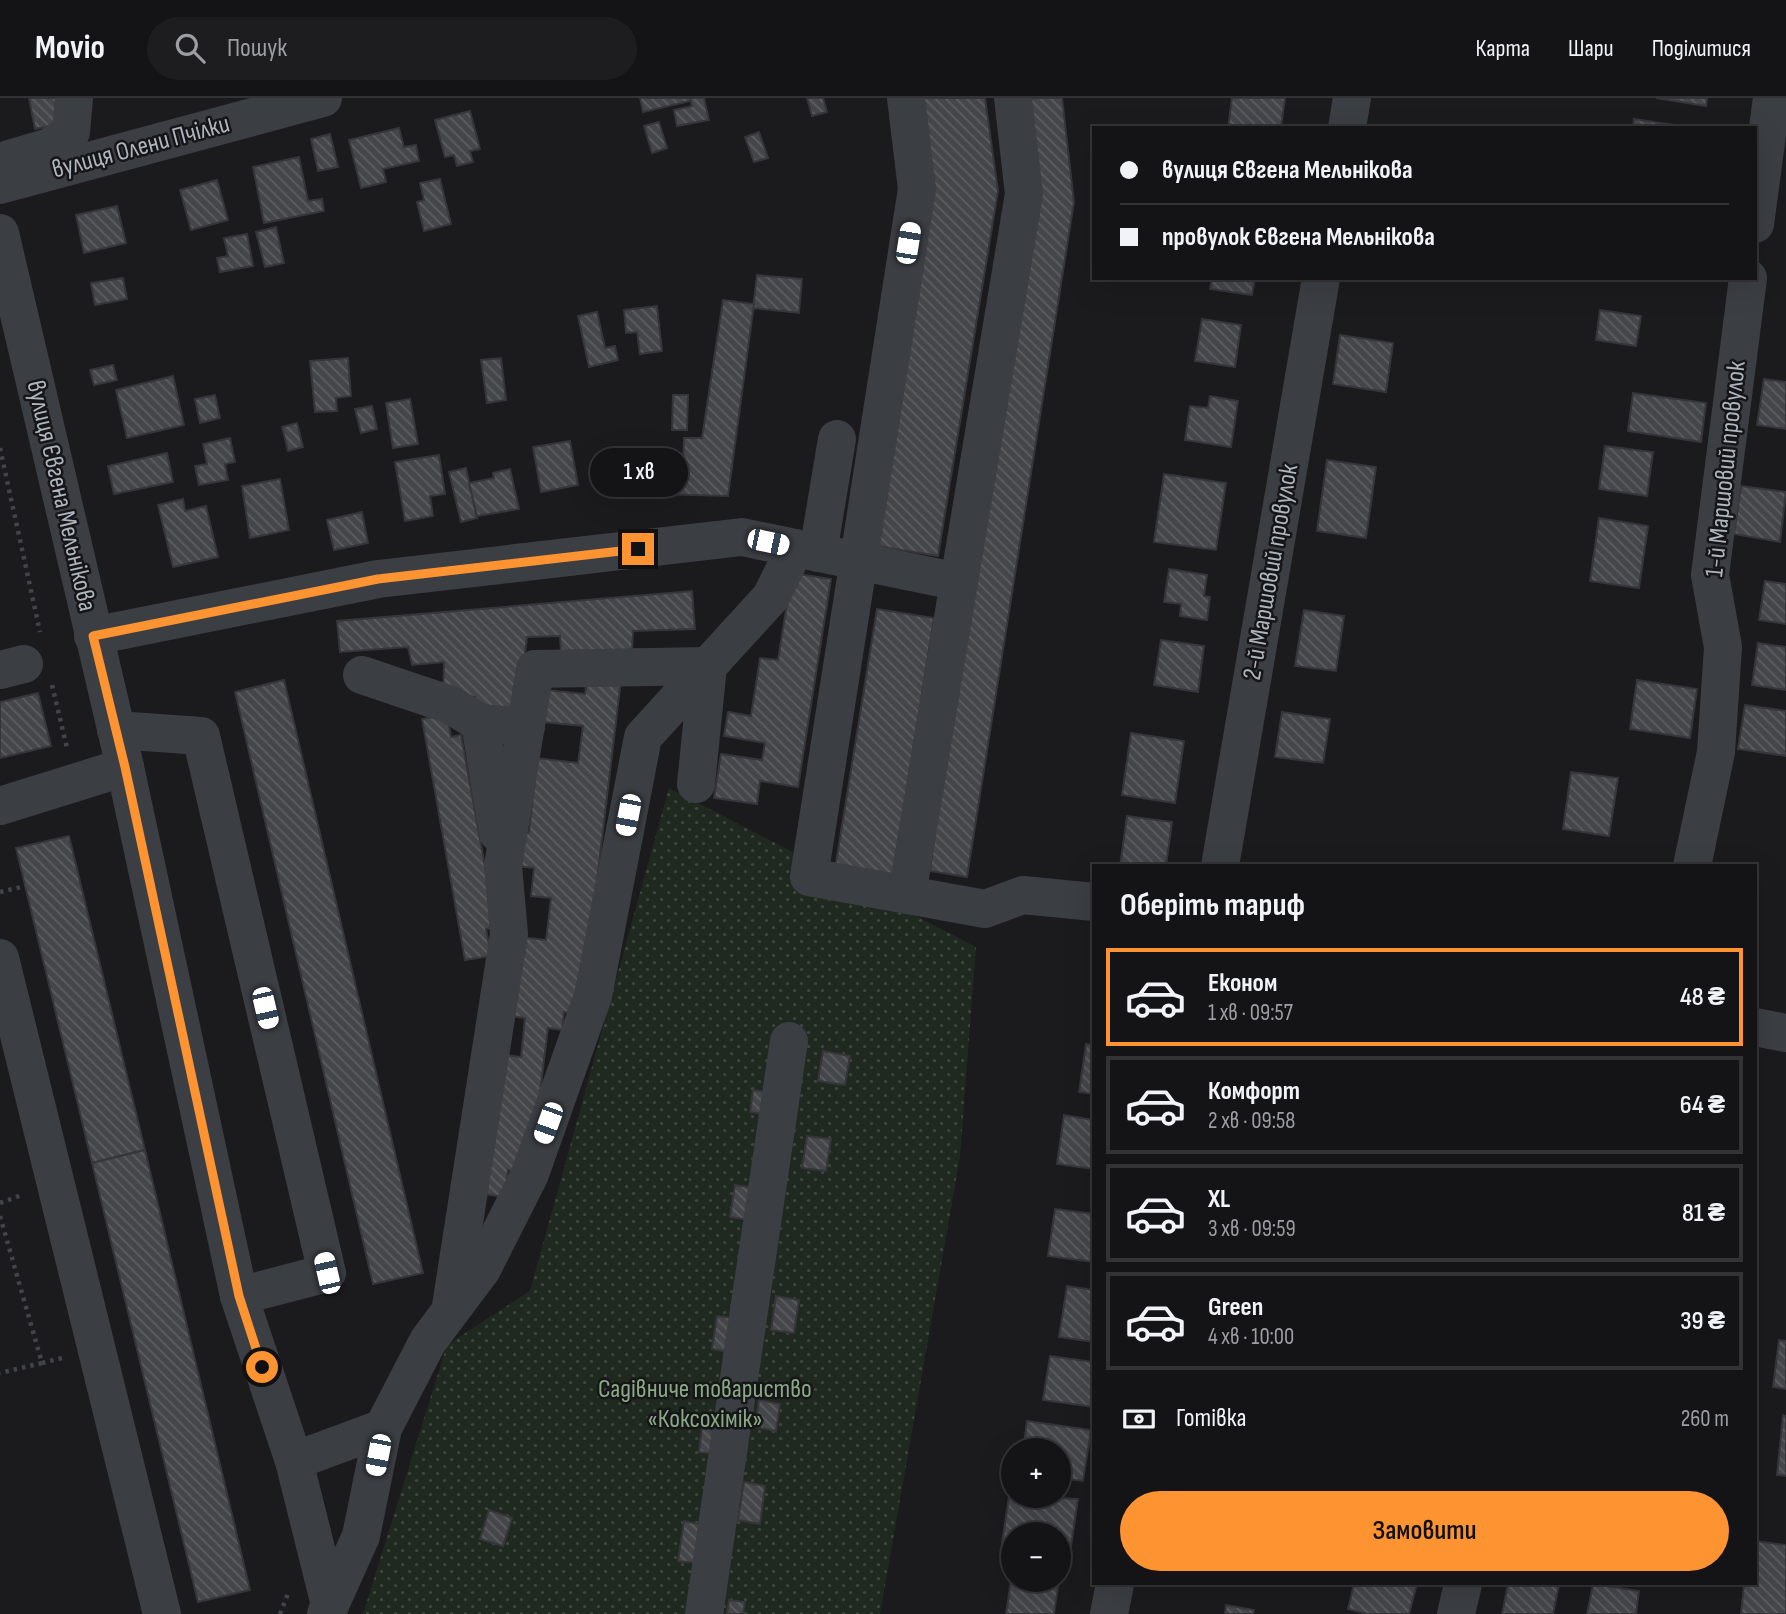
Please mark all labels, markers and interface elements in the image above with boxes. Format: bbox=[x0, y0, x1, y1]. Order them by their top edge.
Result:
search box bbox=[147, 17, 637, 80]
text: Movio bbox=[35, 28, 105, 68]
icon: search bbox=[171, 29, 209, 67]
text: Пошук bbox=[227, 33, 287, 64]
text: Карта bbox=[1475, 34, 1530, 63]
text: Шари bbox=[1568, 34, 1614, 63]
text: Поділитися bbox=[1652, 34, 1751, 63]
street label: вулиця Олени Пчілки bbox=[49, 108, 233, 186]
text: вулиця Євгена Мельнікова bbox=[1162, 155, 1413, 186]
car bbox=[895, 221, 922, 265]
text: провулок Євгена Мельнікова bbox=[1162, 222, 1435, 253]
street label: 1-й Маршовий провулок bbox=[1699, 359, 1753, 578]
street label: вулиця Євгена Мельнікова bbox=[19, 378, 103, 614]
callout: 1 хв bbox=[589, 448, 687, 496]
text: 1 хв bbox=[623, 458, 655, 486]
street label: 2-й Маршовий провулок bbox=[1237, 462, 1305, 682]
car bbox=[746, 527, 791, 557]
route end bbox=[622, 533, 654, 565]
car bbox=[614, 792, 643, 838]
text: Оберіть тариф bbox=[1120, 886, 1305, 925]
icon: car bbox=[1124, 966, 1187, 1029]
text: Економ bbox=[1208, 968, 1277, 999]
text: 48 ₴ bbox=[1680, 982, 1725, 1013]
car bbox=[251, 985, 280, 1031]
text: 1 хв · 09:57 bbox=[1208, 999, 1293, 1027]
icon: car bbox=[1124, 1074, 1187, 1137]
text: Комфорт bbox=[1208, 1076, 1300, 1107]
text: 64 ₴ bbox=[1680, 1090, 1725, 1121]
car bbox=[531, 1100, 566, 1146]
text: 2 хв · 09:58 bbox=[1208, 1107, 1295, 1135]
icon: car bbox=[1124, 1182, 1187, 1245]
text: XL bbox=[1208, 1184, 1230, 1215]
text: 81 ₴ bbox=[1682, 1198, 1725, 1229]
text: 3 хв · 09:59 bbox=[1208, 1215, 1296, 1243]
car bbox=[313, 1250, 342, 1296]
icon: car bbox=[1124, 1290, 1187, 1353]
text: Green bbox=[1208, 1292, 1263, 1323]
text: 39 ₴ bbox=[1680, 1306, 1725, 1337]
text: 4 хв · 10:00 bbox=[1208, 1323, 1294, 1351]
route start bbox=[246, 1351, 278, 1383]
park label: Садівниче товариство «Коксохімік» bbox=[598, 1374, 812, 1435]
icon: cash bbox=[1120, 1400, 1158, 1438]
text: Готівка bbox=[1176, 1403, 1247, 1434]
text: 260 m bbox=[1681, 1405, 1729, 1433]
car bbox=[364, 1432, 393, 1478]
map controls bbox=[1001, 1438, 1071, 1592]
button: + bbox=[1001, 1438, 1071, 1508]
button: Замовити bbox=[1120, 1491, 1729, 1571]
button: − bbox=[1001, 1522, 1071, 1592]

